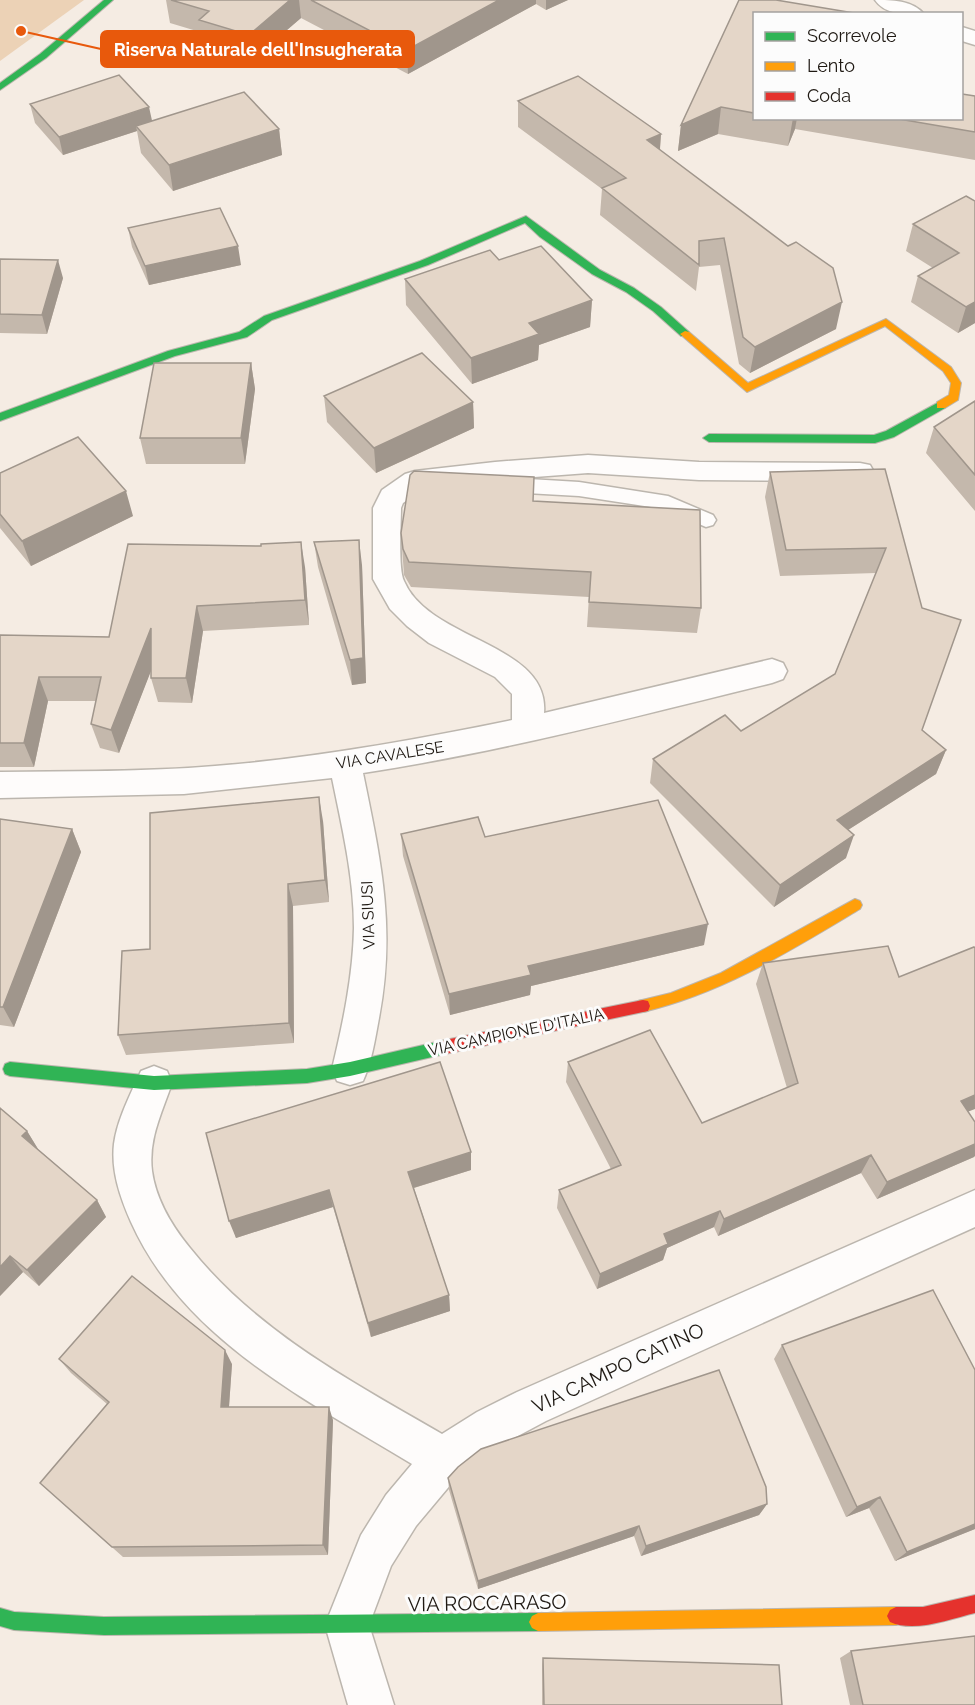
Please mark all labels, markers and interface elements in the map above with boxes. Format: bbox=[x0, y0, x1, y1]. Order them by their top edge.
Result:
legend bbox=[753, 12, 963, 120]
text: Scorrevole bbox=[807, 25, 897, 46]
callout: Riserva Naturale dell'Insugherata bbox=[101, 31, 414, 67]
text: Riserva Naturale dell'Insugherata bbox=[114, 39, 402, 60]
text: Lento bbox=[807, 55, 855, 76]
text: Coda bbox=[807, 85, 851, 106]
street label: VIA CAVALESE bbox=[335, 737, 446, 773]
street label: VIA SIUSI bbox=[357, 880, 379, 950]
street label: VIA CAMPIONE D'ITALIA bbox=[426, 1004, 606, 1060]
street label: VIA CAMPO CATINO bbox=[528, 1318, 708, 1418]
street label: VIA ROCCARASO bbox=[407, 1590, 567, 1616]

